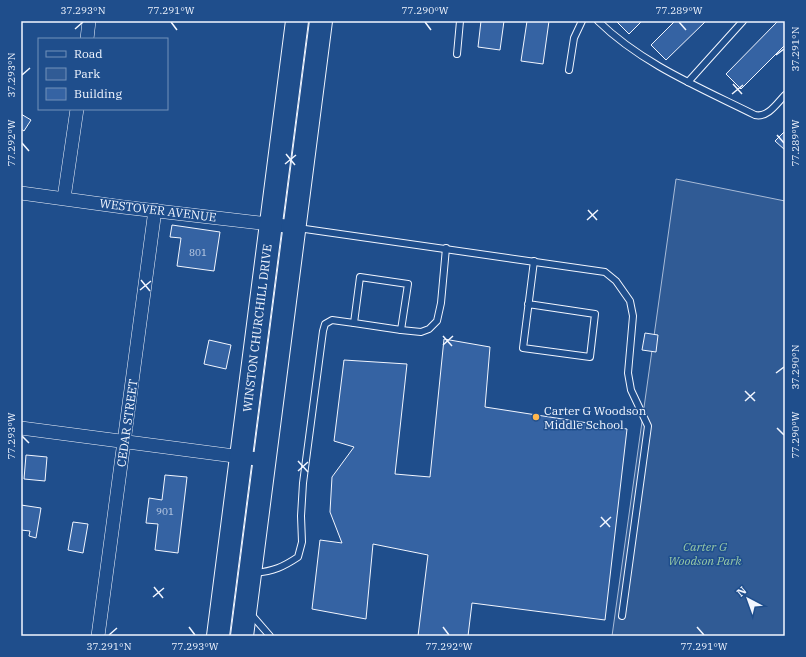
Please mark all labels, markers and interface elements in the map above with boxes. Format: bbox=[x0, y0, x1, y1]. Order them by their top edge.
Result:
text: 37.293°N bbox=[60, 4, 106, 17]
text: 77.291°W bbox=[147, 4, 195, 17]
text: 77.290°W bbox=[401, 4, 449, 17]
text: 77.289°W bbox=[655, 4, 703, 17]
text: 37.291°N bbox=[789, 26, 802, 72]
legend bbox=[38, 38, 168, 110]
text: Road bbox=[74, 46, 103, 61]
text: 37.293°N bbox=[5, 52, 18, 98]
text: Park bbox=[74, 66, 100, 81]
text: Building bbox=[74, 86, 122, 101]
text: 77.292°W bbox=[5, 119, 18, 167]
text: 77.289°W bbox=[789, 119, 802, 167]
street label: WESTOVER AVENUE bbox=[99, 195, 217, 225]
street label: WINSTON CHURCHILL DRIVE bbox=[239, 243, 275, 413]
house number: 801 bbox=[189, 246, 207, 259]
text: 37.290°N bbox=[789, 344, 802, 390]
street label: CEDAR STREET bbox=[113, 378, 141, 468]
place label: Carter G Woodson Middle School bbox=[544, 403, 647, 432]
text: 77.290°W bbox=[789, 411, 802, 459]
text: 77.293°W bbox=[5, 412, 18, 460]
marker: Carter G Woodson Middle School bbox=[531, 412, 541, 422]
house number: 901 bbox=[156, 505, 174, 518]
park label: Carter G Woodson Park bbox=[668, 539, 742, 568]
north arrow bbox=[728, 579, 768, 619]
text: N bbox=[734, 583, 750, 600]
text: 37.291°N bbox=[86, 640, 132, 653]
text: 77.293°W bbox=[171, 640, 219, 653]
text: 77.292°W bbox=[425, 640, 473, 653]
text: 77.291°W bbox=[680, 640, 728, 653]

